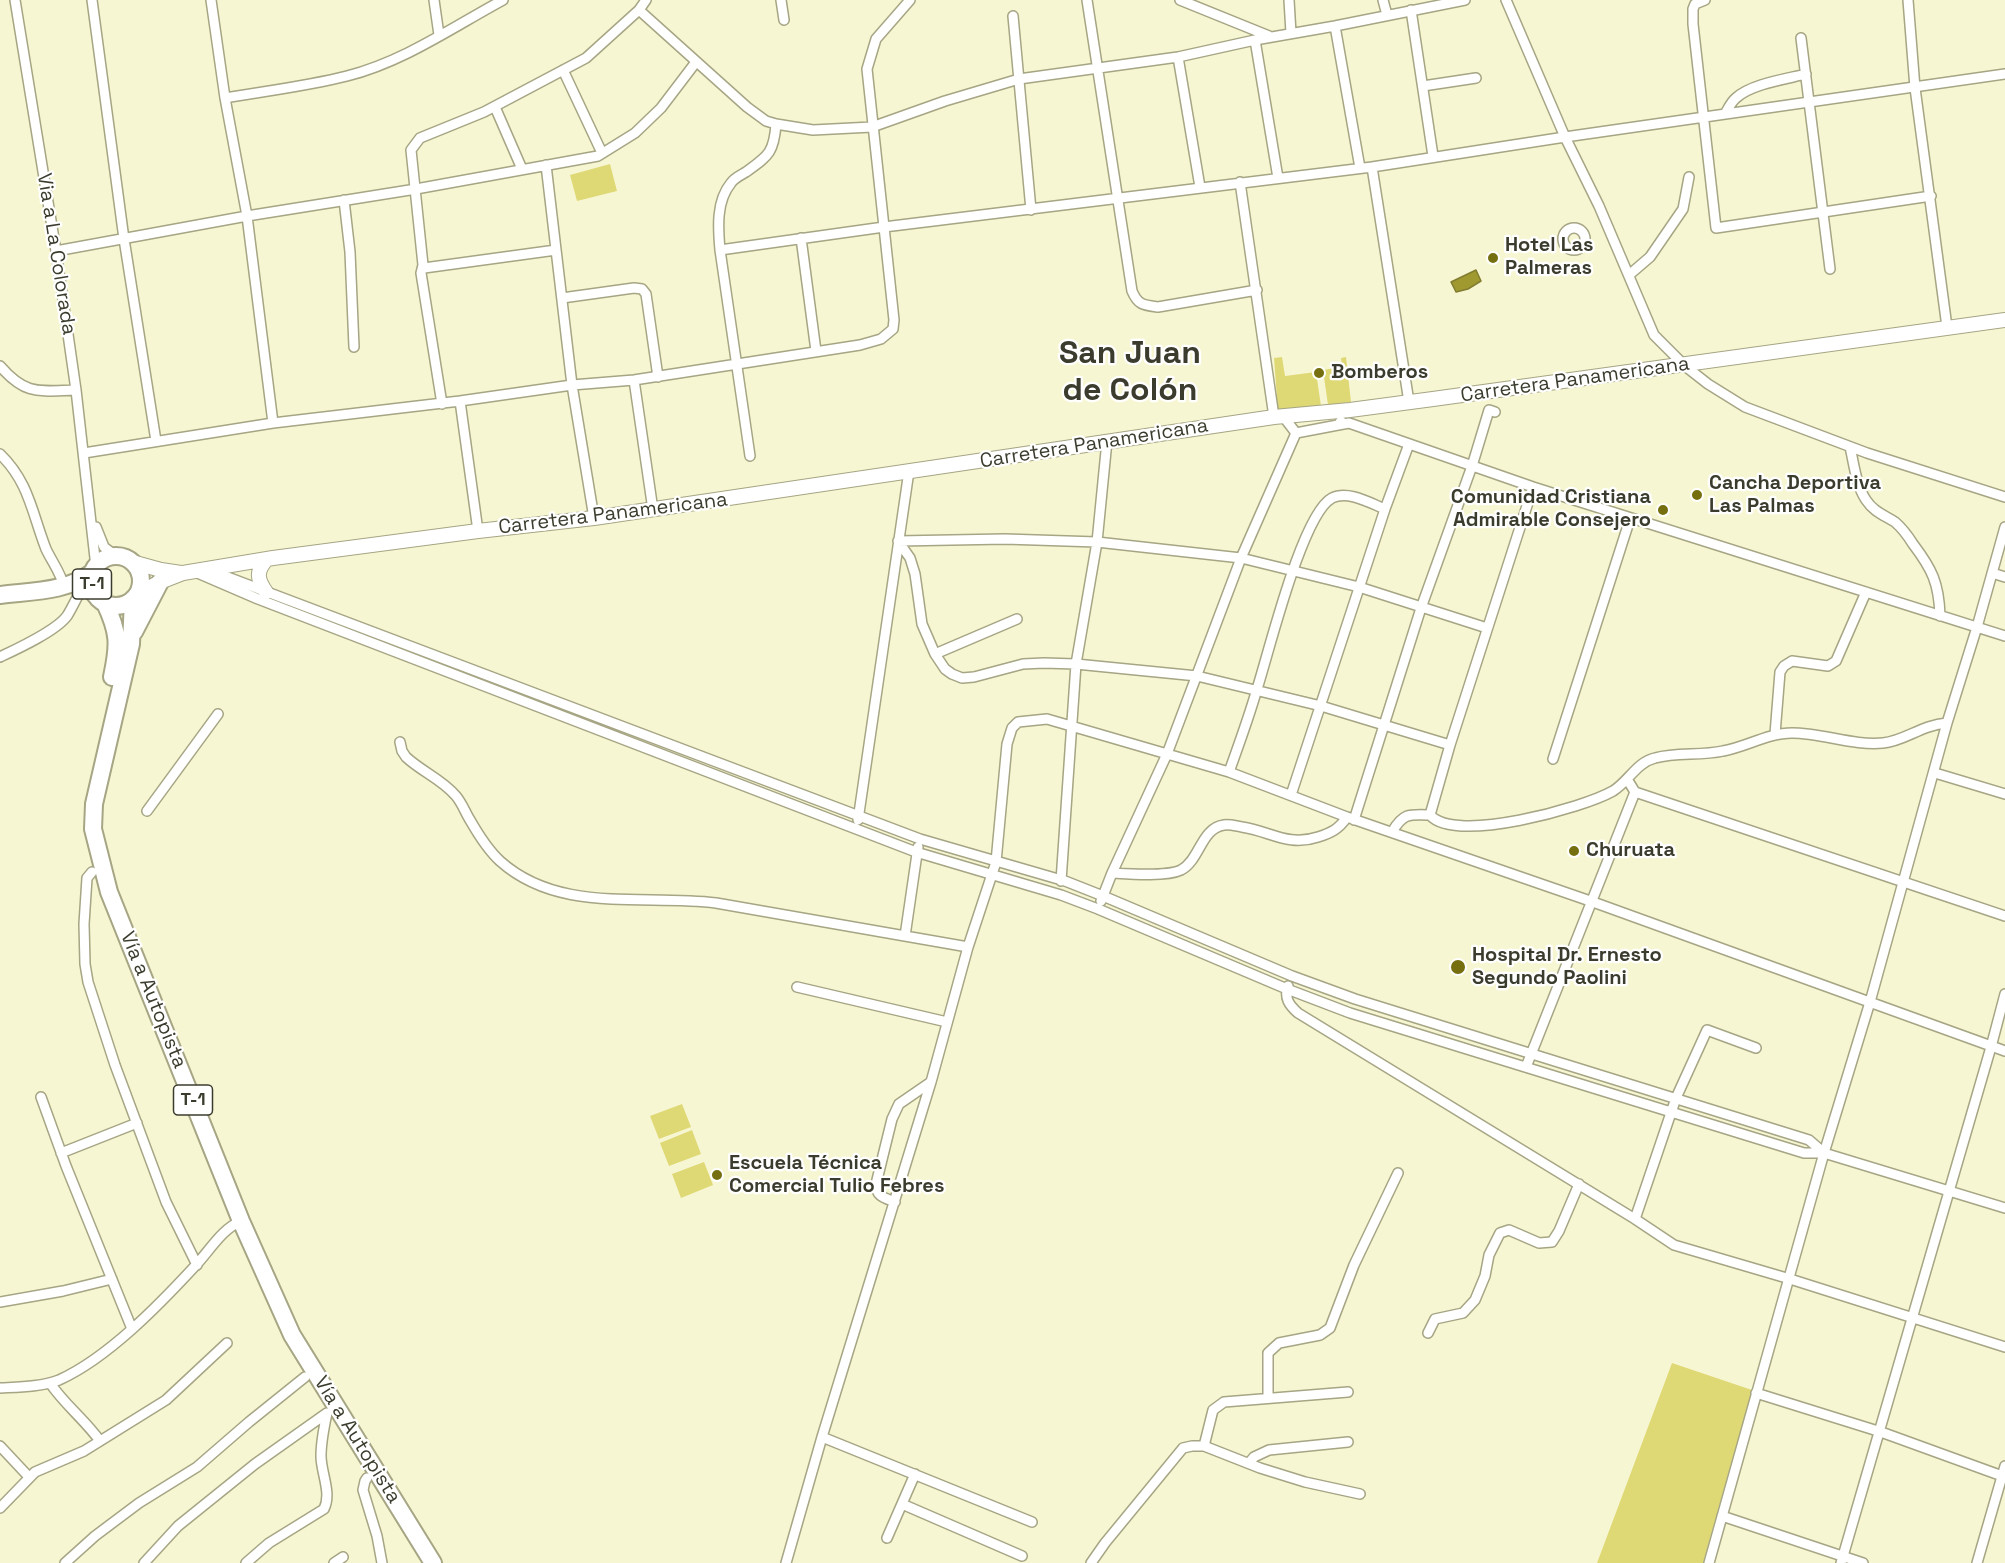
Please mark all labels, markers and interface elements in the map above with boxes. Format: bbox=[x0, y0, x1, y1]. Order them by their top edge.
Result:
street label: Via a La Colorada bbox=[31, 171, 81, 337]
place label: Hotel Las Palmeras bbox=[1505, 234, 1594, 281]
marker: Hotel Las Palmeras bbox=[1486, 251, 1500, 265]
district label: San Juan de Colón bbox=[1059, 335, 1201, 410]
street label: Carretera Panamericana bbox=[1459, 352, 1691, 408]
place label: Bomberos bbox=[1331, 361, 1428, 385]
marker: Bomberos bbox=[1312, 366, 1326, 380]
street label: Carretera Panamericana bbox=[978, 414, 1210, 474]
place label: Cancha Deportiva Las Palmas bbox=[1709, 472, 1881, 519]
place label: Comunidad Cristiana Admirable Consejero bbox=[1451, 486, 1651, 533]
street label: Carretera Panamericana bbox=[497, 488, 729, 540]
marker: Cancha Deportiva Las Palmas bbox=[1690, 488, 1704, 502]
marker: Comunidad Cristiana Admirable Consejero bbox=[1656, 503, 1670, 517]
road number: T-1 bbox=[72, 569, 112, 599]
place label: Churuata bbox=[1586, 839, 1675, 863]
marker: Churuata bbox=[1567, 844, 1581, 858]
street label: Vía a Autopista bbox=[115, 928, 191, 1072]
place label: Hospital Dr. Ernesto Segundo Paolini bbox=[1472, 944, 1662, 991]
marker: Hospital Dr. Ernesto Segundo Paolini bbox=[1449, 958, 1467, 976]
road number: T-1 bbox=[174, 1085, 212, 1115]
place label: Escuela Técnica Comercial Tulio Febres bbox=[729, 1152, 944, 1199]
marker: Escuela Técnica Comercial Tulio Febres bbox=[710, 1168, 724, 1182]
street label: Vía a Autopista bbox=[308, 1372, 406, 1508]

